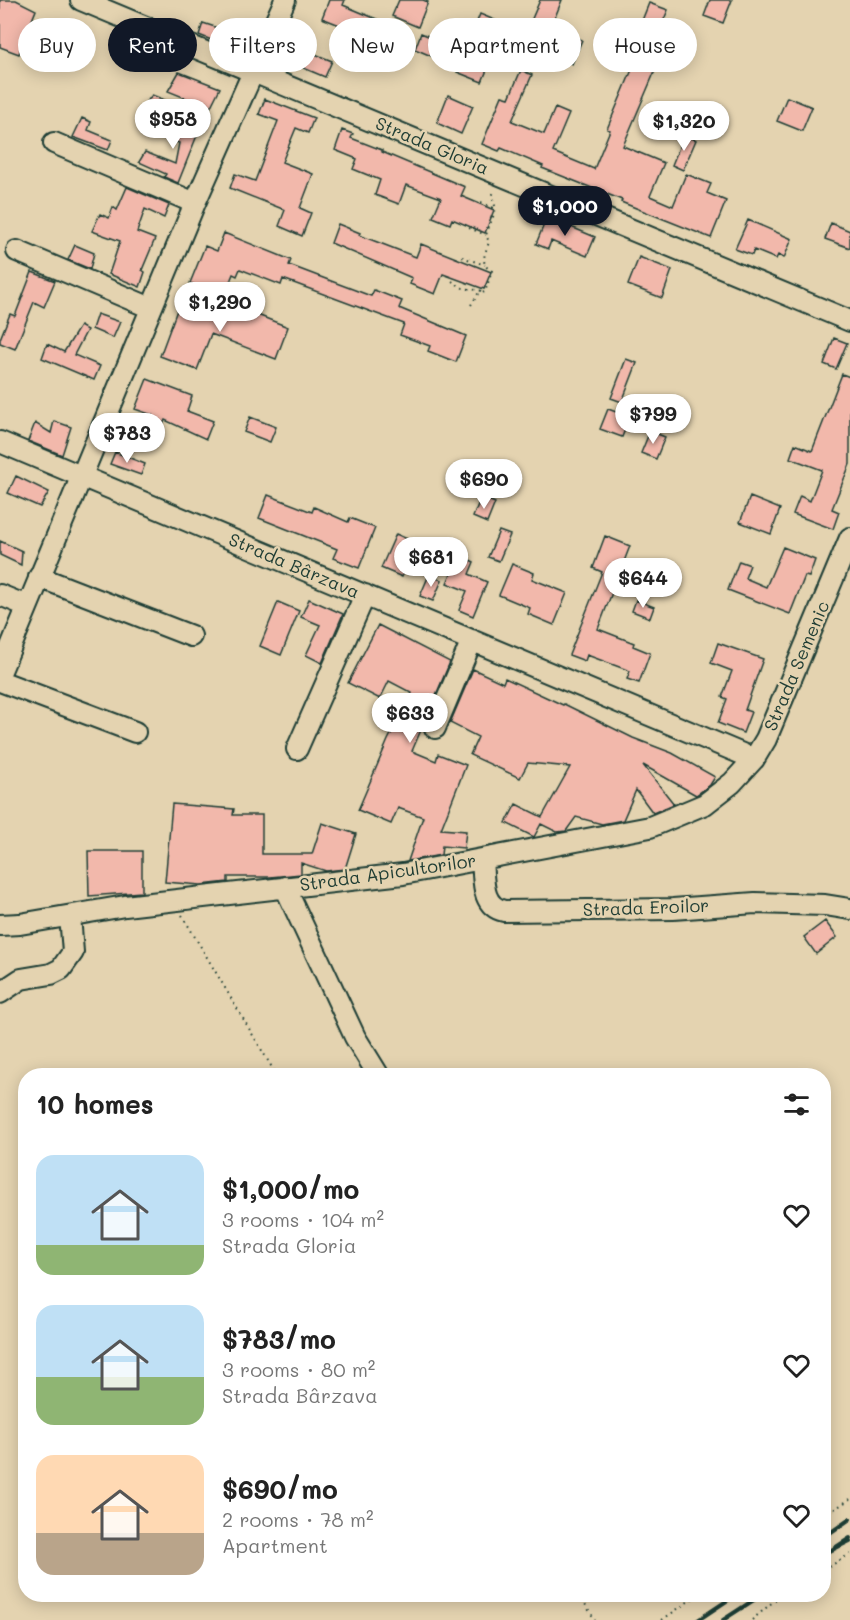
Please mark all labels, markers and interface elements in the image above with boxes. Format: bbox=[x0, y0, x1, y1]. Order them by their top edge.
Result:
chip: Buy bbox=[18, 18, 96, 72]
chip: Rent bbox=[108, 18, 197, 72]
chip: Filters bbox=[209, 18, 317, 72]
chip: New bbox=[329, 18, 416, 72]
chip: Apartment bbox=[428, 18, 581, 72]
chip: House bbox=[593, 18, 697, 72]
pin: $958 bbox=[137, 99, 209, 150]
pin: $1,320 bbox=[635, 101, 733, 152]
text: $958 bbox=[149, 105, 197, 131]
text: $1,320 bbox=[652, 107, 716, 133]
street label: Strada Gloria bbox=[372, 110, 493, 180]
pin: $1,000 bbox=[516, 186, 614, 237]
text: $1,000 bbox=[532, 192, 598, 218]
pin: $1,290 bbox=[171, 282, 269, 333]
text: $1,290 bbox=[188, 288, 252, 314]
pin: $799 bbox=[617, 394, 689, 445]
text: $799 bbox=[629, 400, 677, 426]
pin: $783 bbox=[91, 413, 163, 464]
text: $783 bbox=[103, 419, 151, 445]
pin: $690 bbox=[448, 459, 520, 510]
text: $690 bbox=[459, 465, 509, 491]
street label: Strada Bârzava bbox=[225, 527, 364, 603]
pin: $681 bbox=[395, 537, 467, 588]
text: $681 bbox=[408, 543, 454, 569]
pin: $644 bbox=[607, 558, 679, 609]
text: $644 bbox=[618, 564, 668, 590]
street label: Strada Semenic bbox=[758, 597, 834, 735]
pin: $633 bbox=[374, 693, 446, 744]
text: $633 bbox=[386, 699, 434, 725]
street label: Strada Apicultorilor bbox=[298, 848, 478, 896]
street label: Strada Eroilor bbox=[582, 893, 710, 921]
text: 10 homes bbox=[36, 1087, 154, 1121]
icon: filters bbox=[780, 1088, 813, 1121]
text: $1,000/mo bbox=[222, 1172, 359, 1206]
icon: home bbox=[84, 1179, 156, 1251]
icon: heart bbox=[780, 1199, 813, 1232]
text: 3 rooms · 104 m² bbox=[222, 1206, 384, 1232]
text: Strada Gloria bbox=[222, 1232, 356, 1258]
text: $783/mo bbox=[222, 1322, 336, 1356]
icon: home bbox=[84, 1329, 156, 1401]
icon: heart bbox=[780, 1349, 813, 1382]
text: 3 rooms · 80 m² bbox=[222, 1356, 375, 1382]
text: Strada Bârzava bbox=[222, 1382, 378, 1408]
text: $690/mo bbox=[222, 1472, 338, 1506]
icon: home bbox=[84, 1479, 156, 1551]
icon: heart bbox=[780, 1499, 813, 1532]
text: 2 rooms · 78 m² bbox=[222, 1506, 374, 1532]
text: Apartment bbox=[222, 1532, 328, 1558]

